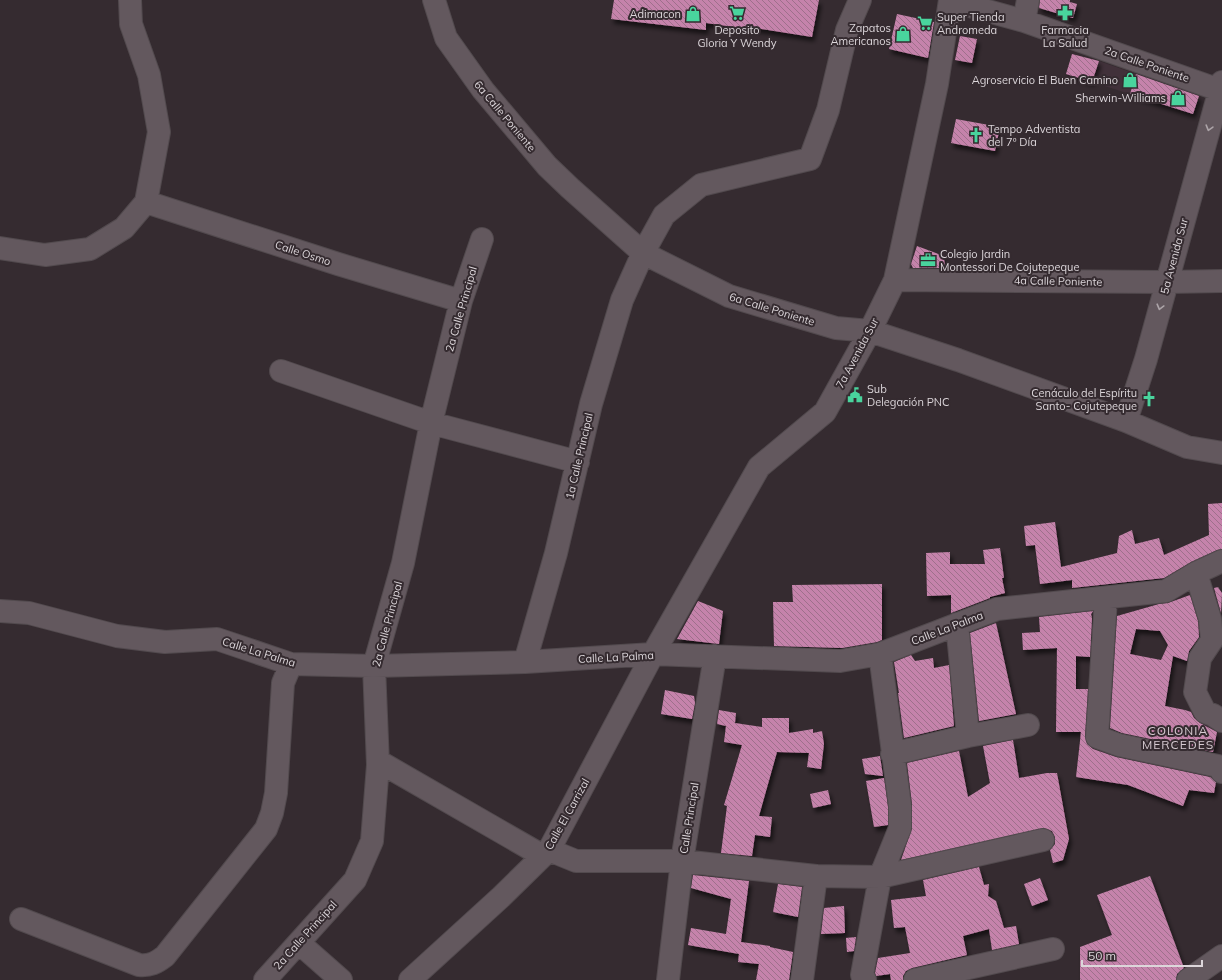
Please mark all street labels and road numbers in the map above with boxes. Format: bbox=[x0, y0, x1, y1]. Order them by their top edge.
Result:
street label: 2a Calle Poniente bbox=[1103, 43, 1191, 85]
street label: 6a Calle Poniente bbox=[471, 78, 539, 154]
street label: 5a Avenida Sur bbox=[1157, 217, 1191, 295]
street label: Calle Osmo bbox=[273, 237, 333, 269]
street label: 2a Calle Principal bbox=[442, 265, 480, 353]
street label: 4a Calle Poniente bbox=[1014, 273, 1102, 289]
street label: 6a Calle Poniente bbox=[728, 289, 816, 329]
street label: 7a Avenida Sur bbox=[833, 315, 881, 391]
street label: 1a Calle Principal bbox=[562, 411, 596, 501]
street label: 2a Calle Principal bbox=[369, 580, 405, 668]
street label: Calle La Palma bbox=[909, 608, 985, 648]
street label: Calle La Palma bbox=[221, 634, 297, 670]
street label: Calle La Palma bbox=[578, 648, 654, 666]
street label: Calle El Carrizal bbox=[542, 776, 592, 852]
street label: Calle Principal bbox=[676, 781, 702, 855]
street label: 2a Calle Principal bbox=[270, 898, 340, 972]

